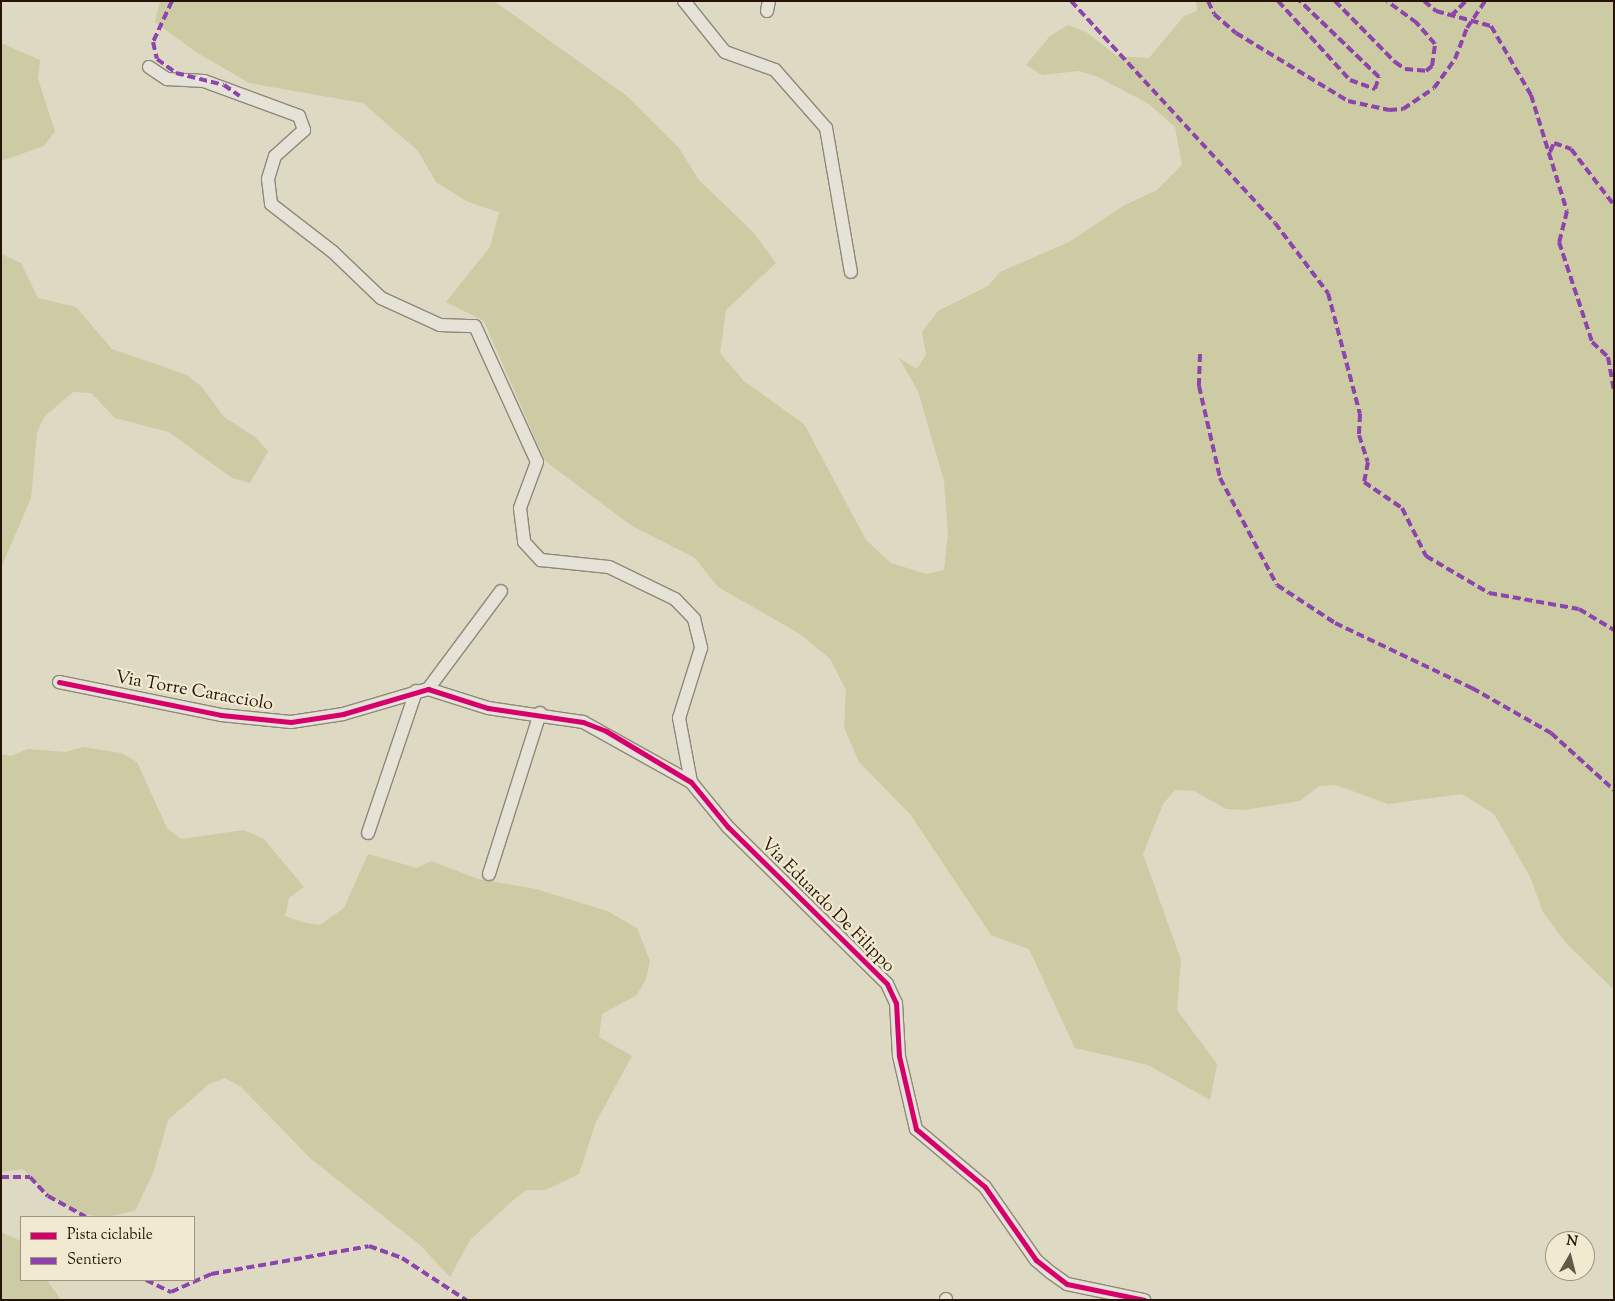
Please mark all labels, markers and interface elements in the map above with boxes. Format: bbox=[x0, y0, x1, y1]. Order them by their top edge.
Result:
street label: Via Torre Caracciolo bbox=[113, 667, 275, 717]
street label: Via Eduardo De Filippo bbox=[755, 834, 899, 978]
legend bbox=[20, 1216, 195, 1281]
text: Pista ciclabile bbox=[67, 1225, 153, 1246]
north arrow bbox=[1545, 1231, 1595, 1281]
text: N bbox=[1565, 1231, 1579, 1253]
text: Sentiero bbox=[67, 1250, 122, 1271]

